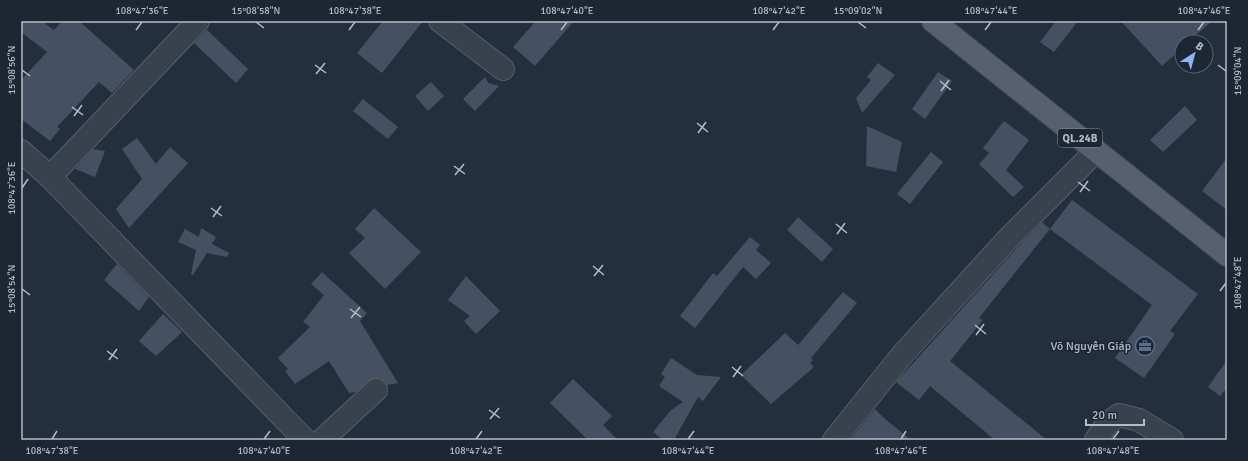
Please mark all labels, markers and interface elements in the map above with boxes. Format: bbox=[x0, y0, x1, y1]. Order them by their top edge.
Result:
text: 108°47'36"E bbox=[115, 5, 169, 17]
text: 15°08'58"N bbox=[232, 5, 280, 17]
text: 108°47'38"E bbox=[328, 5, 382, 17]
text: 108°47'40"E bbox=[540, 5, 594, 17]
text: 108°47'42"E bbox=[752, 5, 806, 17]
text: 15°09'02"N bbox=[834, 5, 882, 17]
text: 108°47'44"E bbox=[964, 5, 1018, 17]
text: 108°47'46"E bbox=[1177, 5, 1231, 17]
north arrow bbox=[1174, 34, 1214, 74]
text: B bbox=[1193, 39, 1206, 54]
text: 15°08'56"N bbox=[6, 46, 18, 94]
text: 15°09'04"N bbox=[1232, 47, 1244, 95]
road number: QL.24B bbox=[1058, 129, 1102, 147]
text: 108°47'36"E bbox=[6, 161, 18, 215]
text: 108°47'48"E bbox=[1232, 256, 1244, 310]
text: 15°08'54"N bbox=[6, 265, 18, 313]
office icon: Võ Nguyên Giáp bbox=[1134, 335, 1156, 357]
place label: Võ Nguyên Giáp bbox=[1051, 339, 1131, 354]
scale bar bbox=[1086, 401, 1144, 427]
text: 20 m bbox=[1092, 408, 1117, 423]
text: 108°47'38"E bbox=[25, 445, 79, 457]
text: 108°47'40"E bbox=[237, 445, 291, 457]
text: 108°47'42"E bbox=[449, 445, 503, 457]
text: 108°47'44"E bbox=[661, 445, 715, 457]
text: 108°47'46"E bbox=[874, 445, 928, 457]
text: 108°47'48"E bbox=[1086, 445, 1140, 457]

